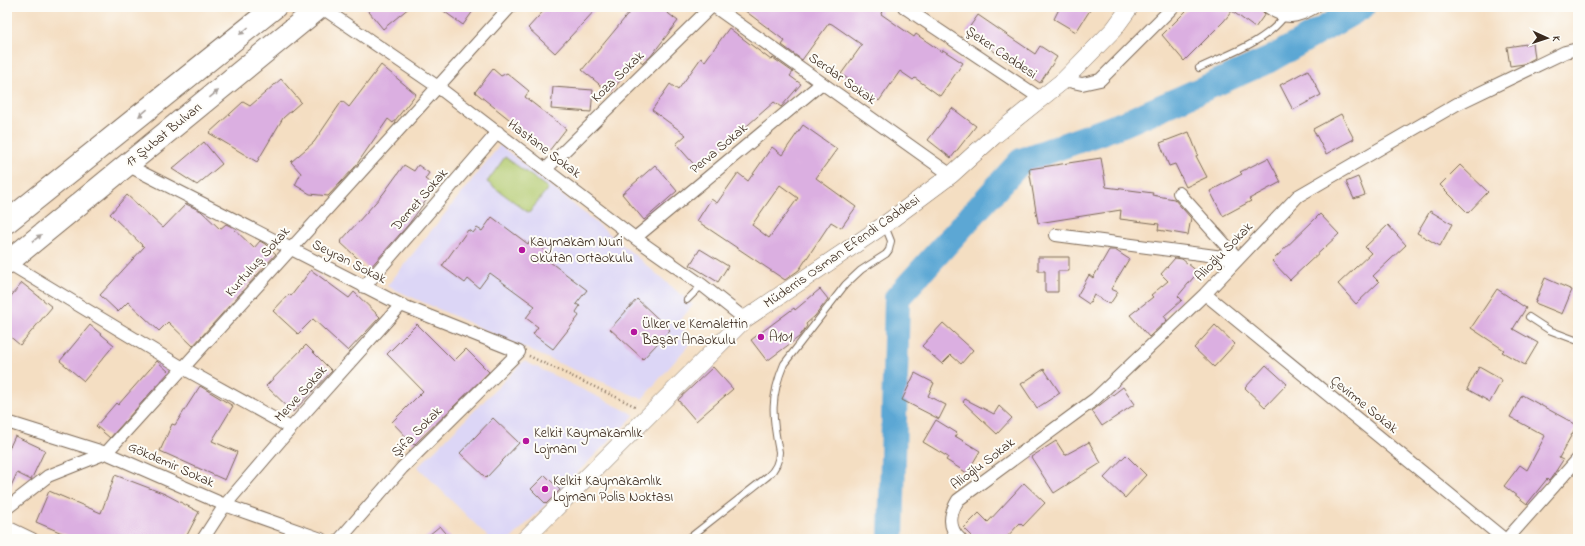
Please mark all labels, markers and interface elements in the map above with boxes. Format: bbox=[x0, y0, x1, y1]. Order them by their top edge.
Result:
north arrow bbox=[1527, 18, 1567, 58]
street label: Şeker Caddesi bbox=[961, 21, 1041, 85]
one-way arrow bbox=[239, 27, 250, 36]
text: K bbox=[1548, 35, 1564, 42]
street label: Koza Sokak bbox=[587, 46, 650, 108]
street label: Serdar Sokak bbox=[804, 48, 881, 111]
one-way arrow bbox=[208, 89, 219, 98]
street label: 17 Şubat Bulvarı bbox=[121, 97, 207, 173]
one-way arrow bbox=[138, 108, 149, 117]
street label: Hastane Sokak bbox=[503, 114, 586, 184]
street label: Perva Sokak bbox=[685, 118, 753, 180]
street label: Demet Sokak bbox=[386, 163, 454, 237]
street label: Müderris Osman Efendi Caddesi bbox=[760, 190, 924, 314]
street label: Alioğlu Sokak bbox=[1190, 217, 1259, 287]
street label: Kurtuluş Sokak bbox=[221, 221, 296, 302]
place label: Kaymakam Nuri Okutan Ortaokulu bbox=[530, 232, 633, 269]
one-way arrow bbox=[32, 234, 43, 242]
street label: Seyran Sokak bbox=[308, 234, 391, 291]
marker: Kaymakam Nuri Okutan Ortaokulu bbox=[517, 245, 527, 255]
place label: Ülker ve Kemalettin Başar Anaokulu bbox=[641, 314, 748, 351]
marker: Ülker ve Kemalettin Başar Anaokulu bbox=[629, 327, 639, 337]
place label: A101 bbox=[769, 327, 793, 348]
marker: A101 bbox=[756, 332, 766, 342]
street label: Merve Sokak bbox=[270, 360, 333, 427]
street label: Çevirme Sokak bbox=[1325, 371, 1403, 440]
street label: Şifa Sokak bbox=[387, 401, 448, 462]
place label: Kelkit Kaymakamlık Lojmanı bbox=[534, 423, 643, 460]
street label: Alioğlu Sokak bbox=[946, 432, 1021, 496]
marker: Kelkit Kaymakamlık Lojmanı bbox=[521, 436, 531, 446]
street label: Gökdemir Sokak bbox=[124, 437, 218, 494]
place label: Kelkit Kaymakamlık Lojmanı Polis Noktası bbox=[553, 471, 673, 508]
marker: Kelkit Kaymakamlık Lojmanı Polis Noktası bbox=[540, 484, 550, 494]

